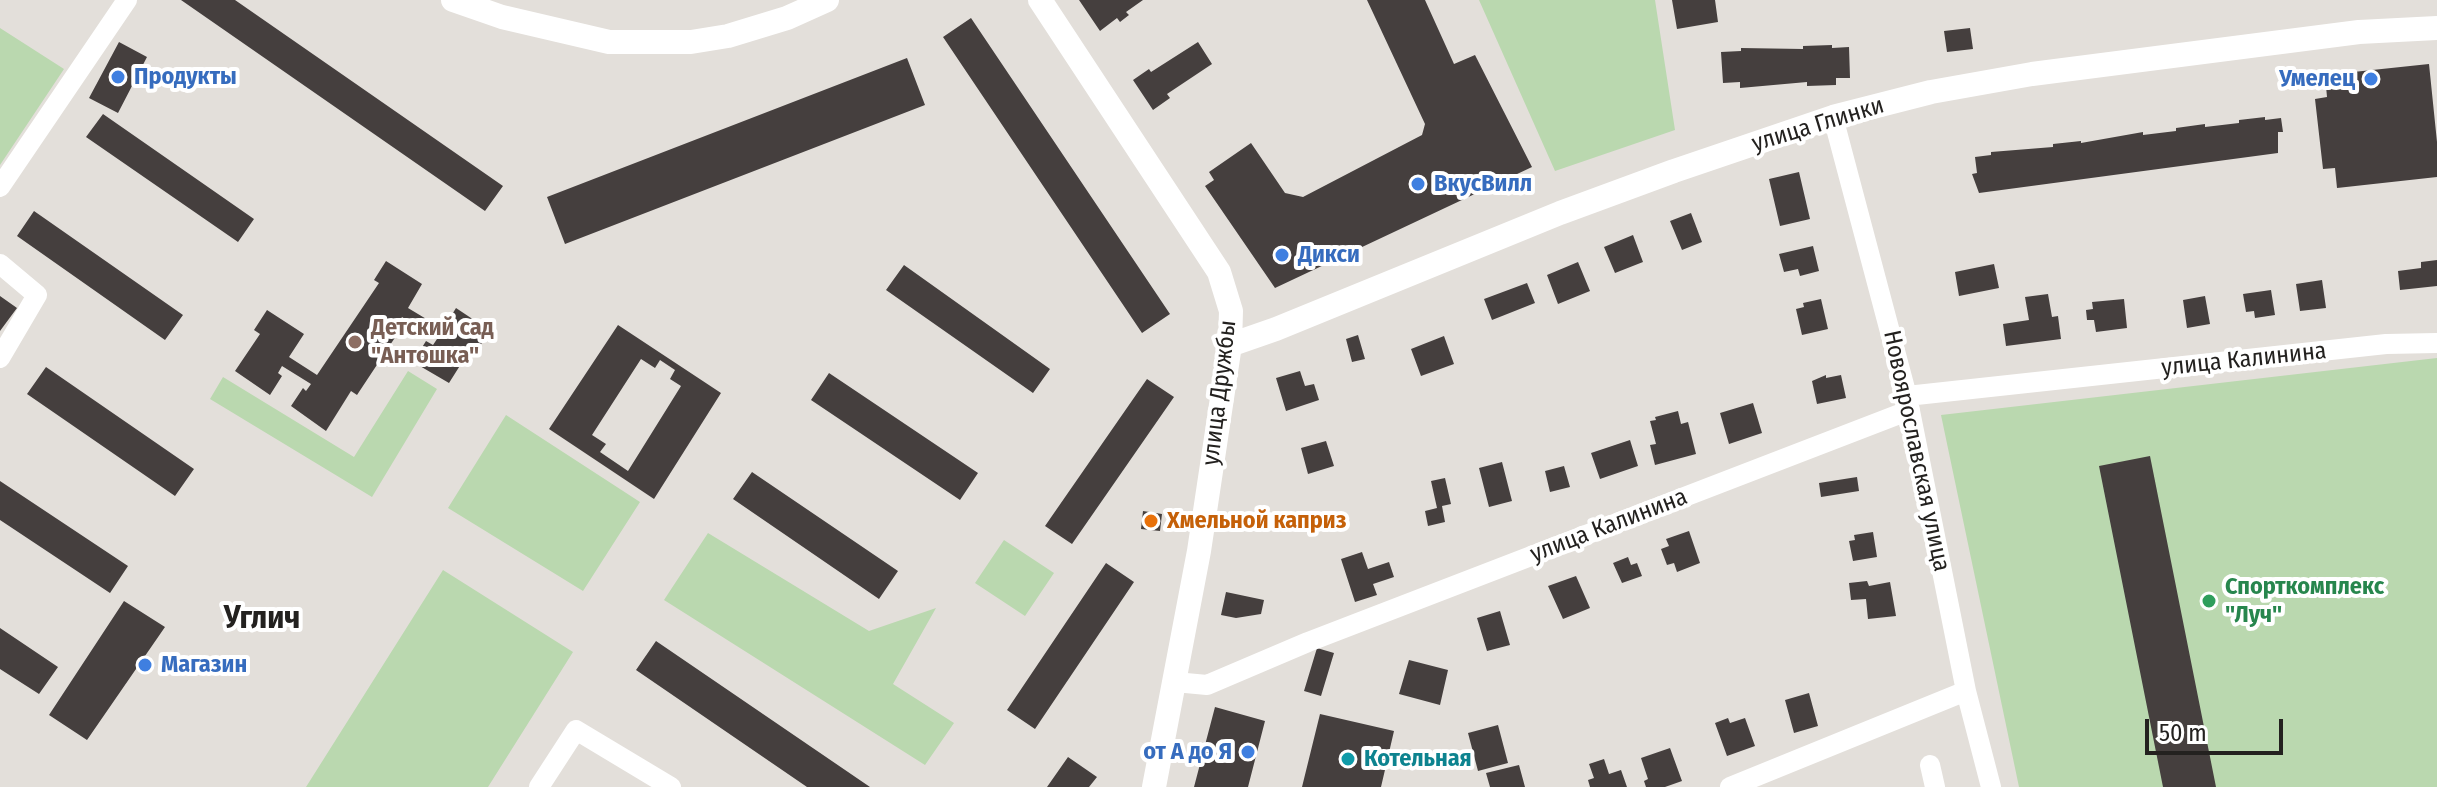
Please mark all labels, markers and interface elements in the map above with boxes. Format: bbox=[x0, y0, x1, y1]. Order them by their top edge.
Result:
place label: Продукты bbox=[134, 63, 237, 91]
place label: Умелец bbox=[2279, 65, 2355, 93]
marker: Продукты bbox=[109, 68, 127, 86]
marker: Умелец bbox=[2362, 70, 2380, 88]
street label: улица Глинки bbox=[1748, 91, 1888, 159]
place label: ВкусВилл bbox=[1434, 170, 1532, 198]
marker: ВкусВилл bbox=[1409, 175, 1427, 193]
place label: Дикси bbox=[1298, 241, 1360, 269]
marker: Дикси bbox=[1273, 246, 1291, 264]
place label: Детский сад "Антошка" bbox=[371, 314, 494, 370]
street label: улица Дружбы bbox=[1197, 319, 1243, 467]
street label: Новоярославская улица bbox=[1876, 328, 1956, 574]
marker: Детский сад "Антошка" bbox=[346, 333, 364, 351]
street label: улица Калинина bbox=[2160, 337, 2328, 383]
street label: улица Калинина bbox=[1527, 483, 1691, 569]
place label: Хмельной каприз bbox=[1167, 507, 1346, 535]
marker: Хмельной каприз bbox=[1142, 512, 1160, 530]
place label: Спорткомплекс "Луч" bbox=[2225, 573, 2384, 629]
marker: Спорткомплекс "Луч" bbox=[2200, 592, 2218, 610]
district label: Углич bbox=[224, 600, 300, 638]
place label: Магазин bbox=[161, 651, 247, 679]
marker: Магазин bbox=[136, 656, 154, 674]
scale bar bbox=[2149, 703, 2287, 753]
text: 50 m bbox=[2159, 719, 2207, 747]
place label: от А до Я bbox=[1143, 738, 1232, 766]
marker: от А до Я bbox=[1239, 743, 1257, 761]
place label: Котельная bbox=[1364, 745, 1472, 773]
marker: Котельная bbox=[1339, 750, 1357, 768]

